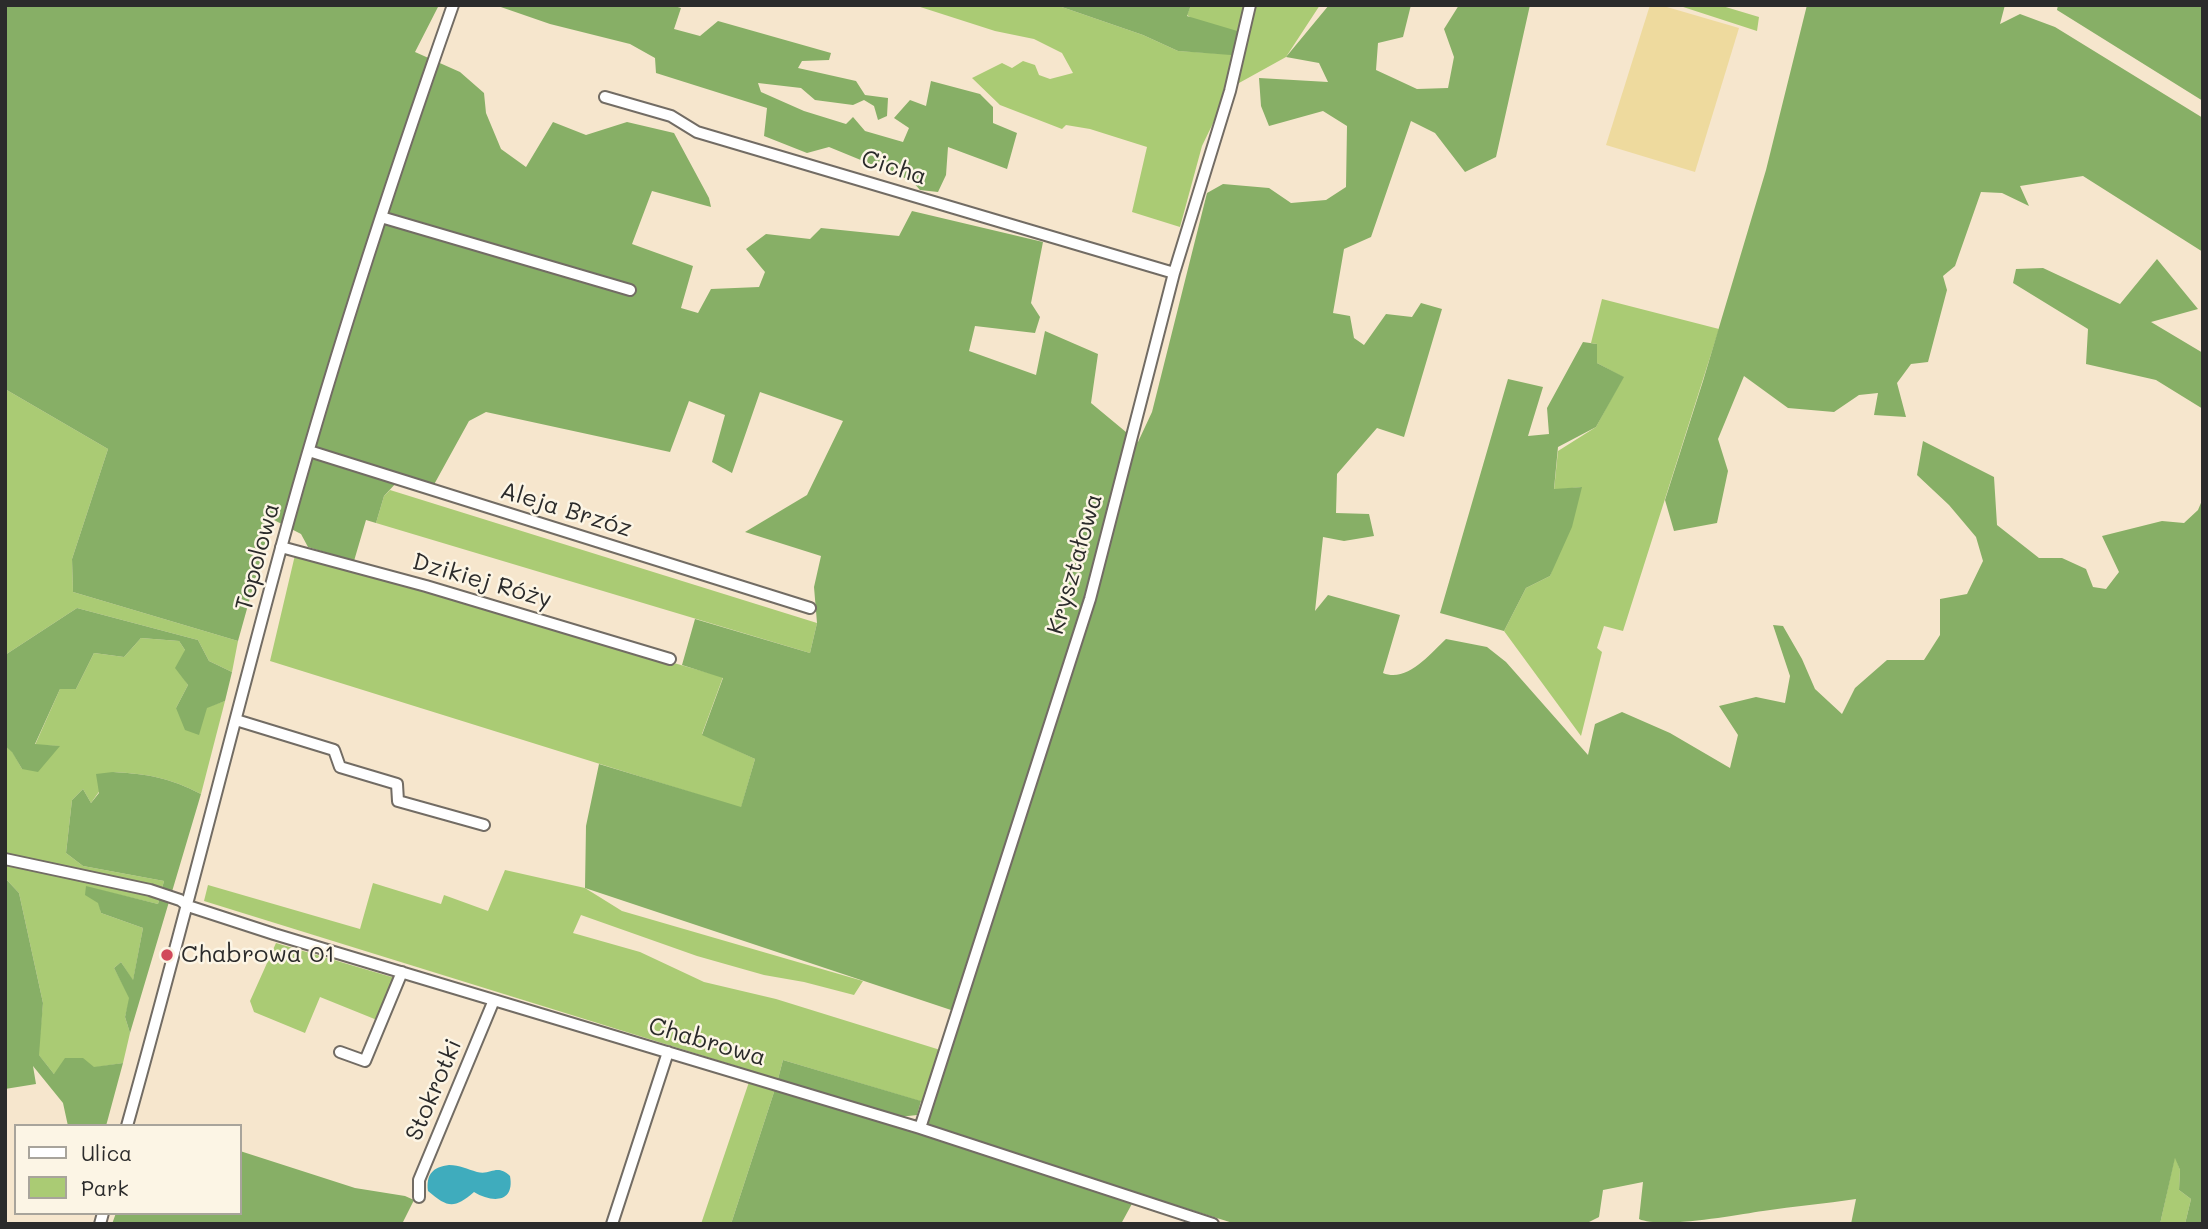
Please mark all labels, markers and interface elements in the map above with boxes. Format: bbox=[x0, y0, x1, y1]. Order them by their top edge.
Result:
street label: Cicha bbox=[858, 144, 930, 192]
street label: Aleja Brzóz bbox=[497, 476, 635, 544]
street label: Kryształowa bbox=[1041, 490, 1109, 638]
street label: Topolowa bbox=[230, 500, 286, 614]
street label: Dzikiej Róży bbox=[409, 547, 555, 615]
place label: Chabrowa 01 bbox=[181, 941, 335, 969]
marker: Chabrowa 01 bbox=[159, 947, 175, 963]
street label: Chabrowa bbox=[645, 1012, 769, 1072]
street label: Stokrotki bbox=[400, 1035, 468, 1145]
legend bbox=[14, 1124, 242, 1215]
text: Ulica bbox=[81, 1139, 132, 1166]
text: Park bbox=[81, 1174, 129, 1201]

